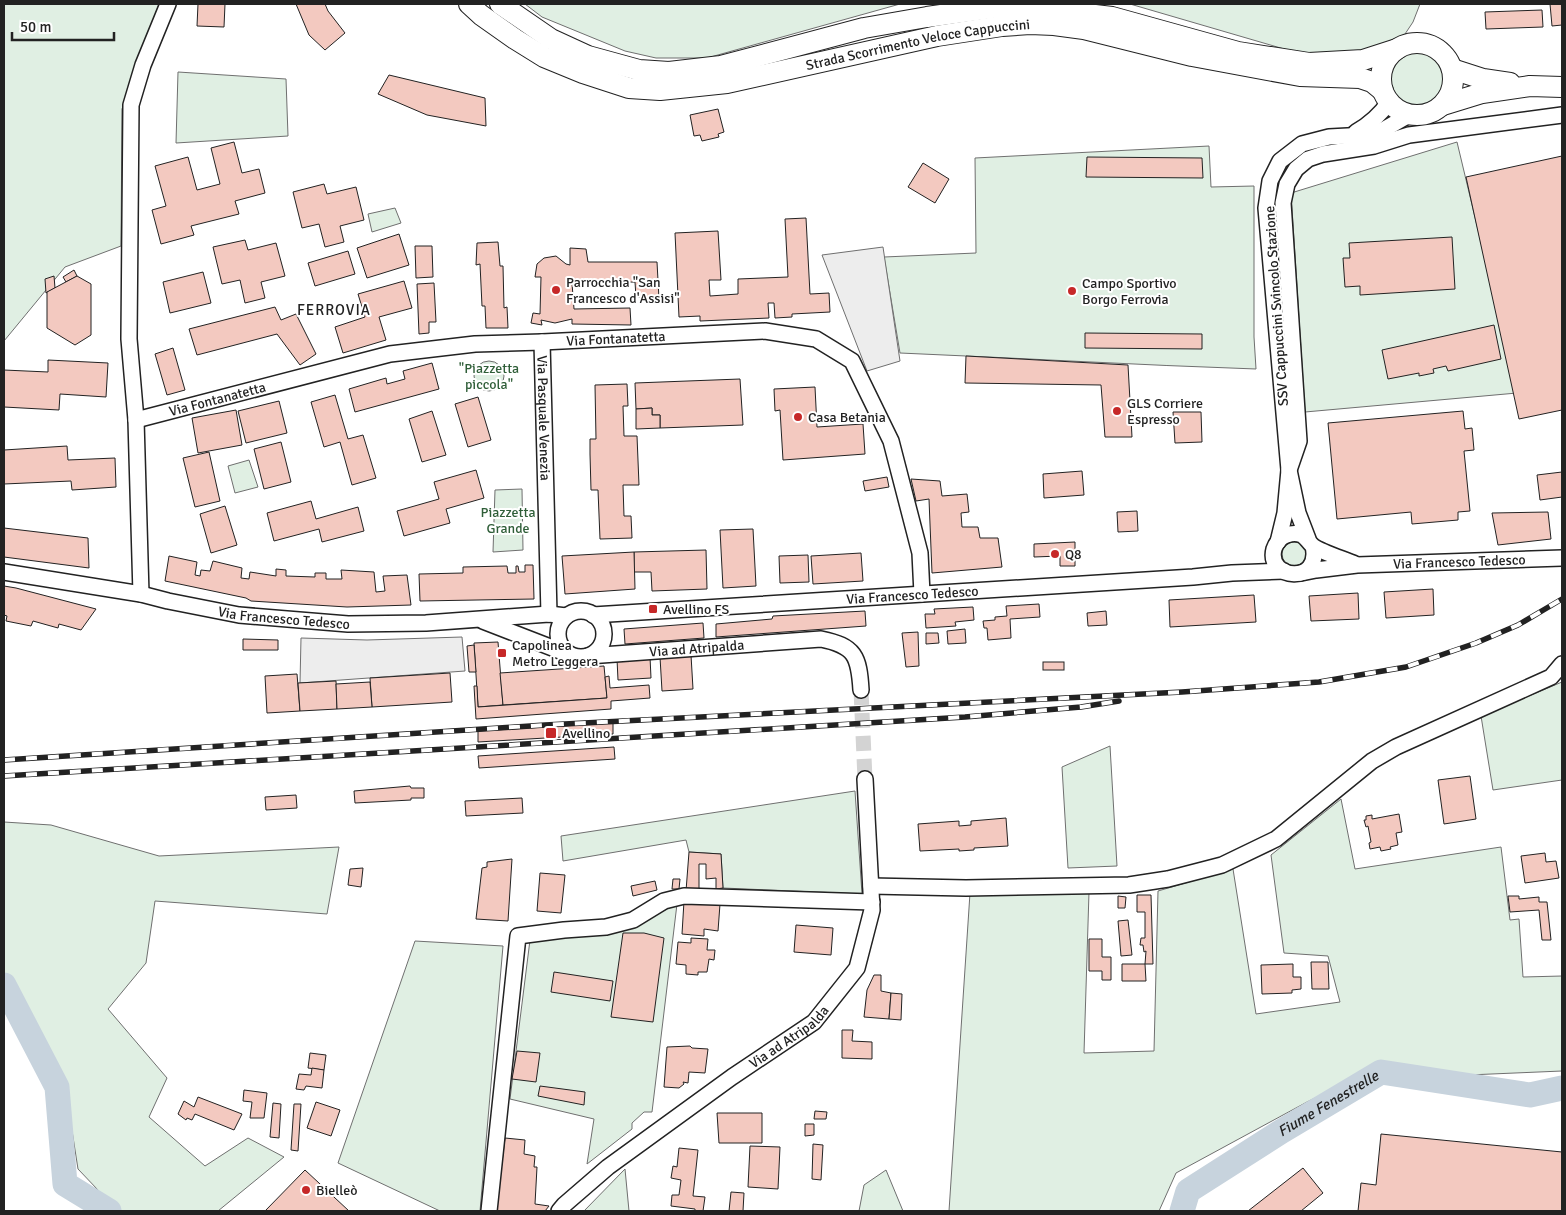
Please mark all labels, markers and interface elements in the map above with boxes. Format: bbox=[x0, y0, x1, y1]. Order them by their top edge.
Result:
scale bar bbox=[12, 10, 115, 42]
street label: Strada Scorrimento Veloce Cappuccini bbox=[804, 16, 1031, 74]
text: 50 m bbox=[20, 18, 51, 36]
street label: SSV Cappuccini Svincolo Stazione bbox=[1261, 205, 1292, 407]
place label: Parrocchia "San Francesco d'Assisi" bbox=[566, 274, 680, 307]
place label: Campo Sportivo Borgo Ferrovia bbox=[1082, 275, 1176, 308]
marker: Parrocchia "San Francesco d'Assisi" bbox=[550, 284, 562, 296]
marker: Campo Sportivo Borgo Ferrovia bbox=[1066, 285, 1078, 297]
district label: FERROVIA bbox=[297, 301, 371, 319]
street label: Via Fontanatetta bbox=[566, 328, 666, 350]
street label: Via Pasquale Venezia bbox=[533, 355, 554, 481]
park label: "Piazzetta piccola" bbox=[459, 360, 519, 393]
street label: Via Fontanatetta bbox=[167, 379, 268, 420]
place label: GLS Corriere Espresso bbox=[1127, 395, 1203, 428]
marker: GLS Corriere Espresso bbox=[1111, 405, 1123, 417]
place label: Casa Betania bbox=[808, 409, 886, 426]
marker: Casa Betania bbox=[792, 411, 804, 423]
park label: Piazzetta Grande bbox=[480, 504, 536, 537]
place label: Q8 bbox=[1065, 546, 1082, 563]
marker: Q8 bbox=[1049, 548, 1061, 560]
street label: Via Francesco Tedesco bbox=[1393, 551, 1526, 573]
street label: Via Francesco Tedesco bbox=[846, 583, 979, 608]
place label: Avellino FS bbox=[663, 601, 730, 618]
street label: Via Francesco Tedesco bbox=[216, 603, 351, 633]
marker: Avellino FS bbox=[647, 603, 659, 615]
place label: Capolinea Metro Leggera bbox=[512, 637, 598, 670]
street label: Via ad Atripalda bbox=[649, 637, 745, 661]
marker: Capolinea Metro Leggera bbox=[496, 647, 508, 659]
place label: Avellino bbox=[562, 725, 610, 742]
marker: Avellino bbox=[544, 726, 558, 740]
street label: Via ad Atripalda bbox=[746, 1002, 833, 1072]
water label: Fiume Fenestrelle bbox=[1274, 1066, 1383, 1141]
place label: Bielleò bbox=[316, 1182, 358, 1199]
marker: Bielleò bbox=[300, 1184, 312, 1196]

